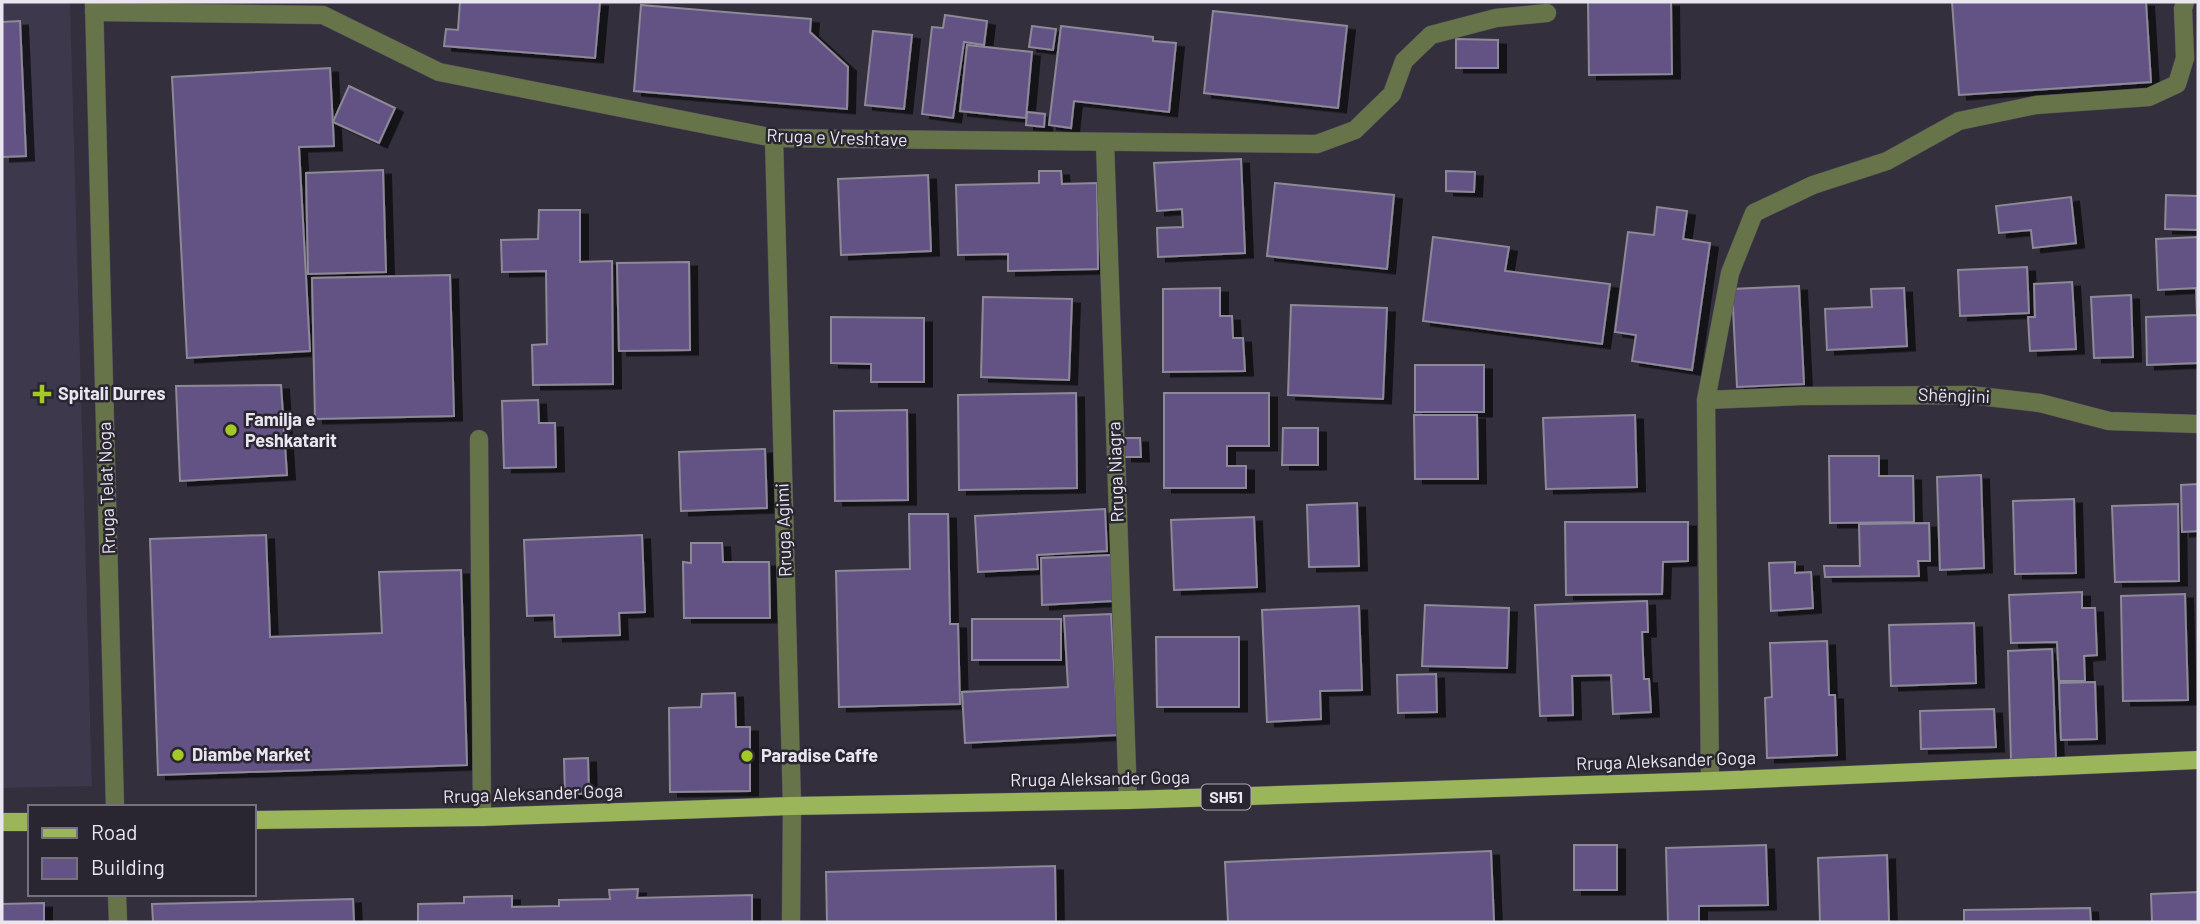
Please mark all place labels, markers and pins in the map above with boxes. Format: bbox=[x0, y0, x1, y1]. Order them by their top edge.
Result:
place label: Spitali Durres bbox=[58, 382, 166, 404]
marker: Spitali Durres bbox=[32, 384, 52, 404]
place label: Familja e Peshkatarit bbox=[245, 408, 337, 451]
marker: Familja e Peshkatarit bbox=[223, 422, 239, 438]
place label: Diambe Market bbox=[192, 743, 310, 765]
place label: Paradise Caffe bbox=[761, 744, 878, 766]
marker: Diambe Market bbox=[170, 747, 186, 763]
marker: Paradise Caffe bbox=[739, 748, 755, 764]

